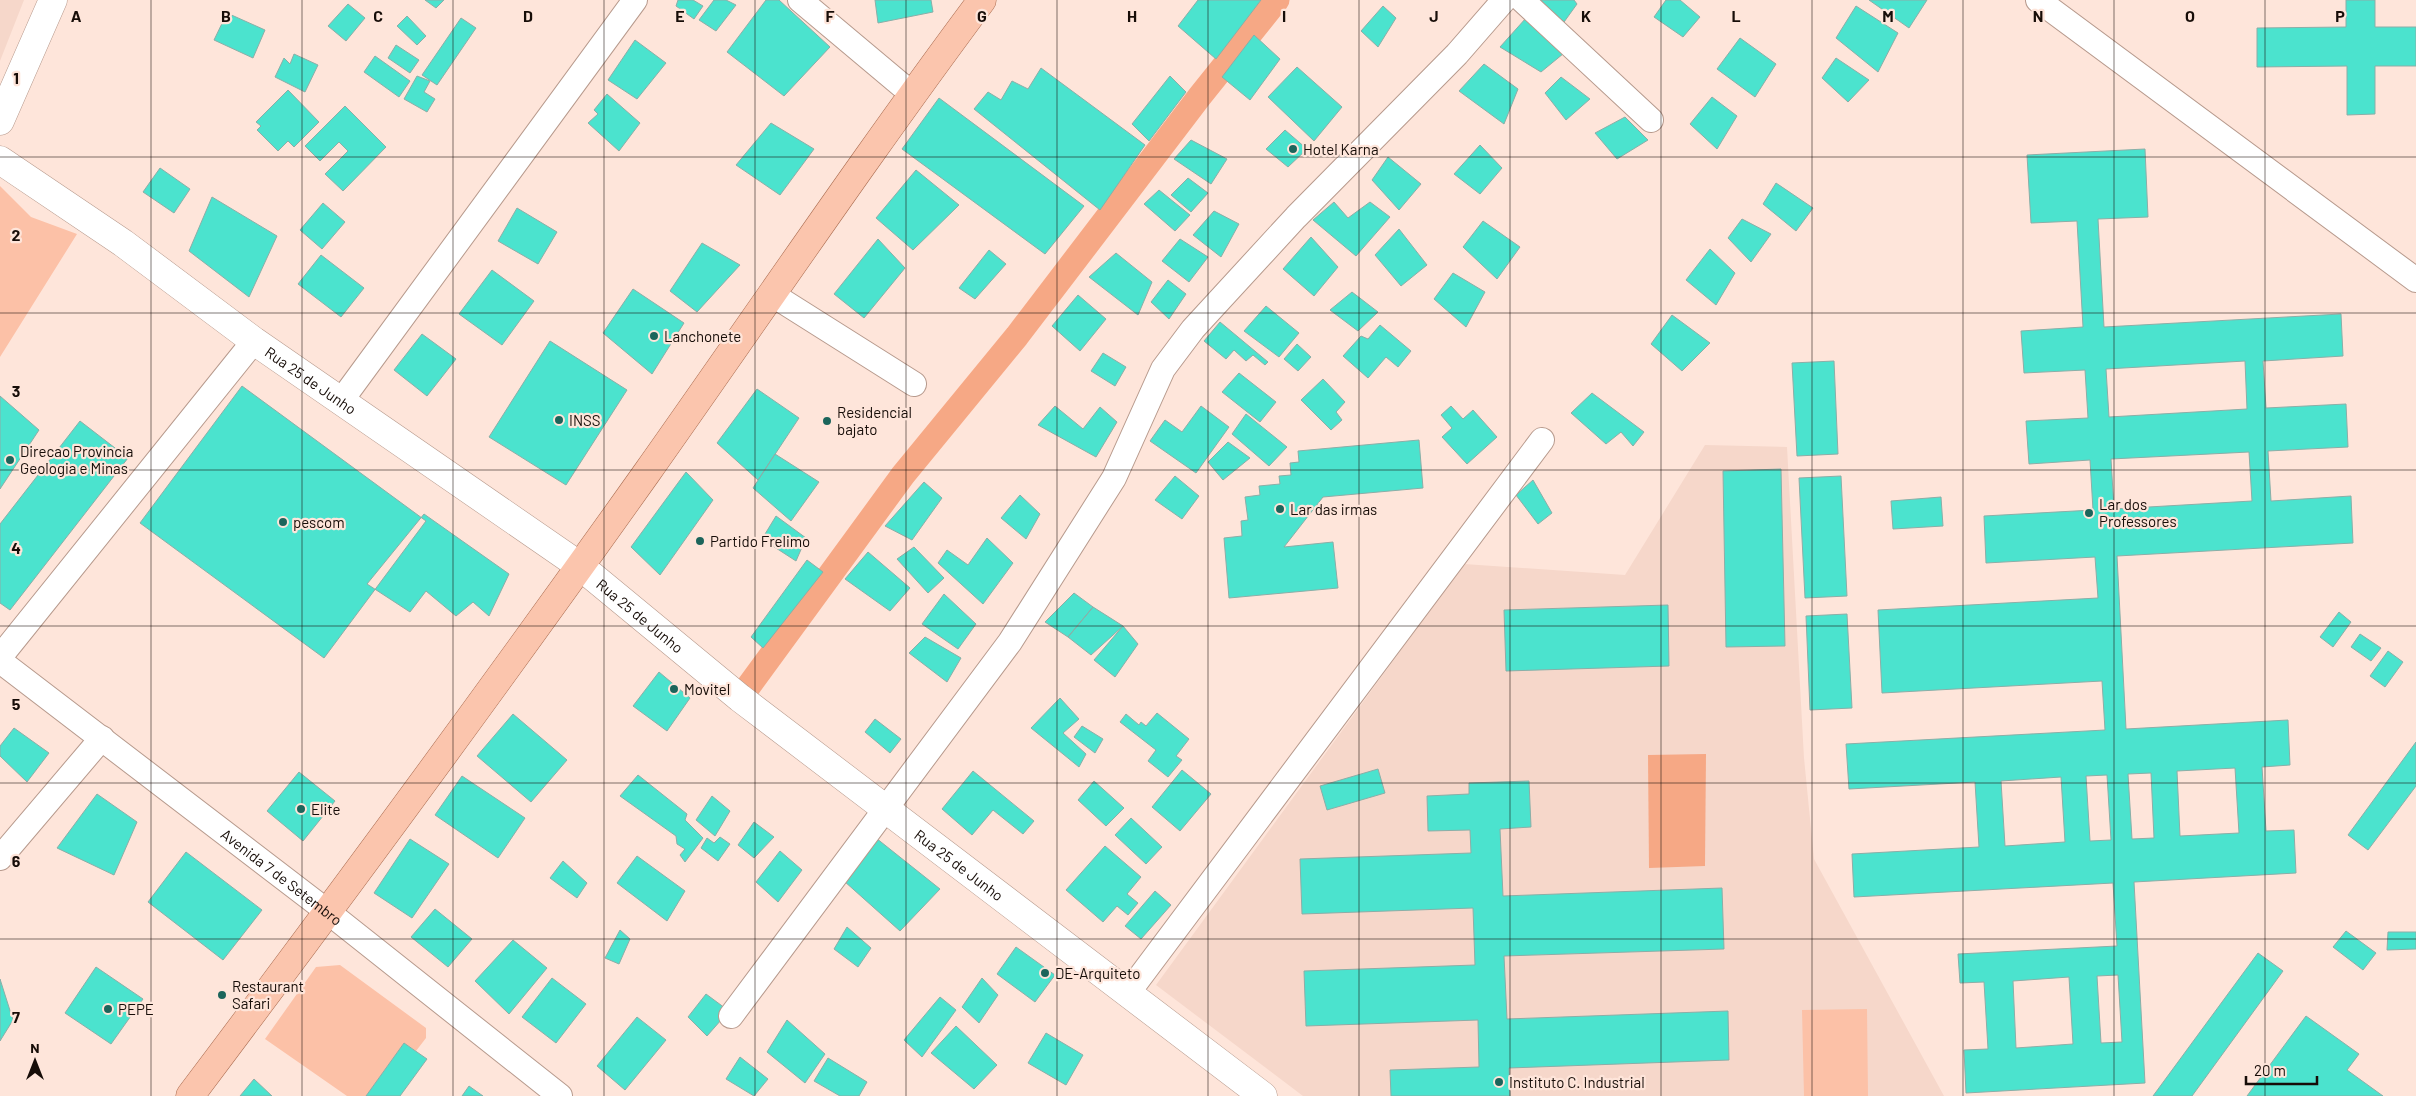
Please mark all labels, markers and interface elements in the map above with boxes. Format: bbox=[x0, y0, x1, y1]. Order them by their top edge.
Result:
text: A bbox=[71, 6, 82, 25]
text: B bbox=[221, 6, 231, 25]
text: C bbox=[373, 6, 383, 25]
text: D bbox=[523, 6, 533, 25]
text: E bbox=[675, 6, 685, 25]
text: F bbox=[826, 6, 835, 25]
text: G bbox=[977, 6, 987, 25]
text: H bbox=[1127, 6, 1137, 25]
text: I bbox=[1282, 6, 1286, 25]
text: J bbox=[1429, 6, 1439, 25]
text: K bbox=[1581, 6, 1591, 25]
text: L bbox=[1731, 6, 1741, 25]
text: M bbox=[1882, 6, 1894, 25]
text: N bbox=[2033, 6, 2043, 25]
text: O bbox=[2185, 6, 2195, 25]
text: P bbox=[2335, 6, 2345, 25]
text: 1 bbox=[13, 68, 19, 87]
place label: Hotel Karna bbox=[1303, 140, 1379, 158]
marker: Hotel Karna bbox=[1287, 143, 1299, 155]
text: 2 bbox=[12, 225, 21, 244]
place label: Lanchonete bbox=[664, 327, 741, 345]
marker: Lanchonete bbox=[648, 330, 660, 342]
street label: Rua 25 de Junho bbox=[262, 342, 360, 418]
text: 3 bbox=[12, 381, 20, 400]
place label: Residencial bajato bbox=[837, 403, 912, 438]
place label: INSS bbox=[569, 411, 601, 429]
marker: INSS bbox=[553, 414, 565, 426]
marker: Residencial bajato bbox=[821, 415, 833, 427]
place label: Direcao Provincia Geologia e Minas bbox=[20, 442, 133, 477]
marker: Direcao Provincia Geologia e Minas bbox=[4, 454, 16, 466]
place label: Lar dos Professores bbox=[2099, 495, 2177, 530]
place label: Lar das irmas bbox=[1290, 500, 1377, 518]
marker: Lar das irmas bbox=[1274, 503, 1286, 515]
marker: Lar dos Professores bbox=[2083, 507, 2095, 519]
place label: pescom bbox=[293, 513, 345, 531]
marker: pescom bbox=[277, 516, 289, 528]
place label: Partido Frelimo bbox=[710, 532, 810, 550]
marker: Partido Frelimo bbox=[694, 535, 706, 547]
text: 4 bbox=[11, 538, 21, 557]
street label: Rua 25 de Junho bbox=[593, 575, 687, 657]
place label: Movitel bbox=[684, 680, 730, 698]
marker: Movitel bbox=[668, 683, 680, 695]
text: 5 bbox=[12, 694, 21, 713]
place label: Elite bbox=[311, 800, 341, 818]
marker: Elite bbox=[295, 803, 307, 815]
street label: Avenida 7 de Setembro bbox=[218, 825, 346, 929]
street label: Rua 25 de Junho bbox=[911, 825, 1007, 904]
text: 6 bbox=[12, 851, 21, 870]
place label: DE-Arquiteto bbox=[1055, 964, 1140, 982]
marker: DE-Arquiteto bbox=[1039, 967, 1051, 979]
place label: Restaurant Safari bbox=[232, 977, 304, 1012]
marker: Restaurant Safari bbox=[216, 989, 228, 1001]
place label: PEPE bbox=[118, 1000, 154, 1018]
marker: PEPE bbox=[102, 1003, 114, 1015]
text: 7 bbox=[12, 1007, 20, 1026]
north arrow bbox=[10, 1036, 60, 1086]
text: N bbox=[30, 1039, 40, 1056]
scale bar bbox=[2246, 1054, 2317, 1086]
text: 20 m bbox=[2254, 1061, 2286, 1079]
place label: Instituto C. Industrial bbox=[1509, 1073, 1645, 1091]
marker: Instituto C. Industrial bbox=[1493, 1076, 1505, 1088]

